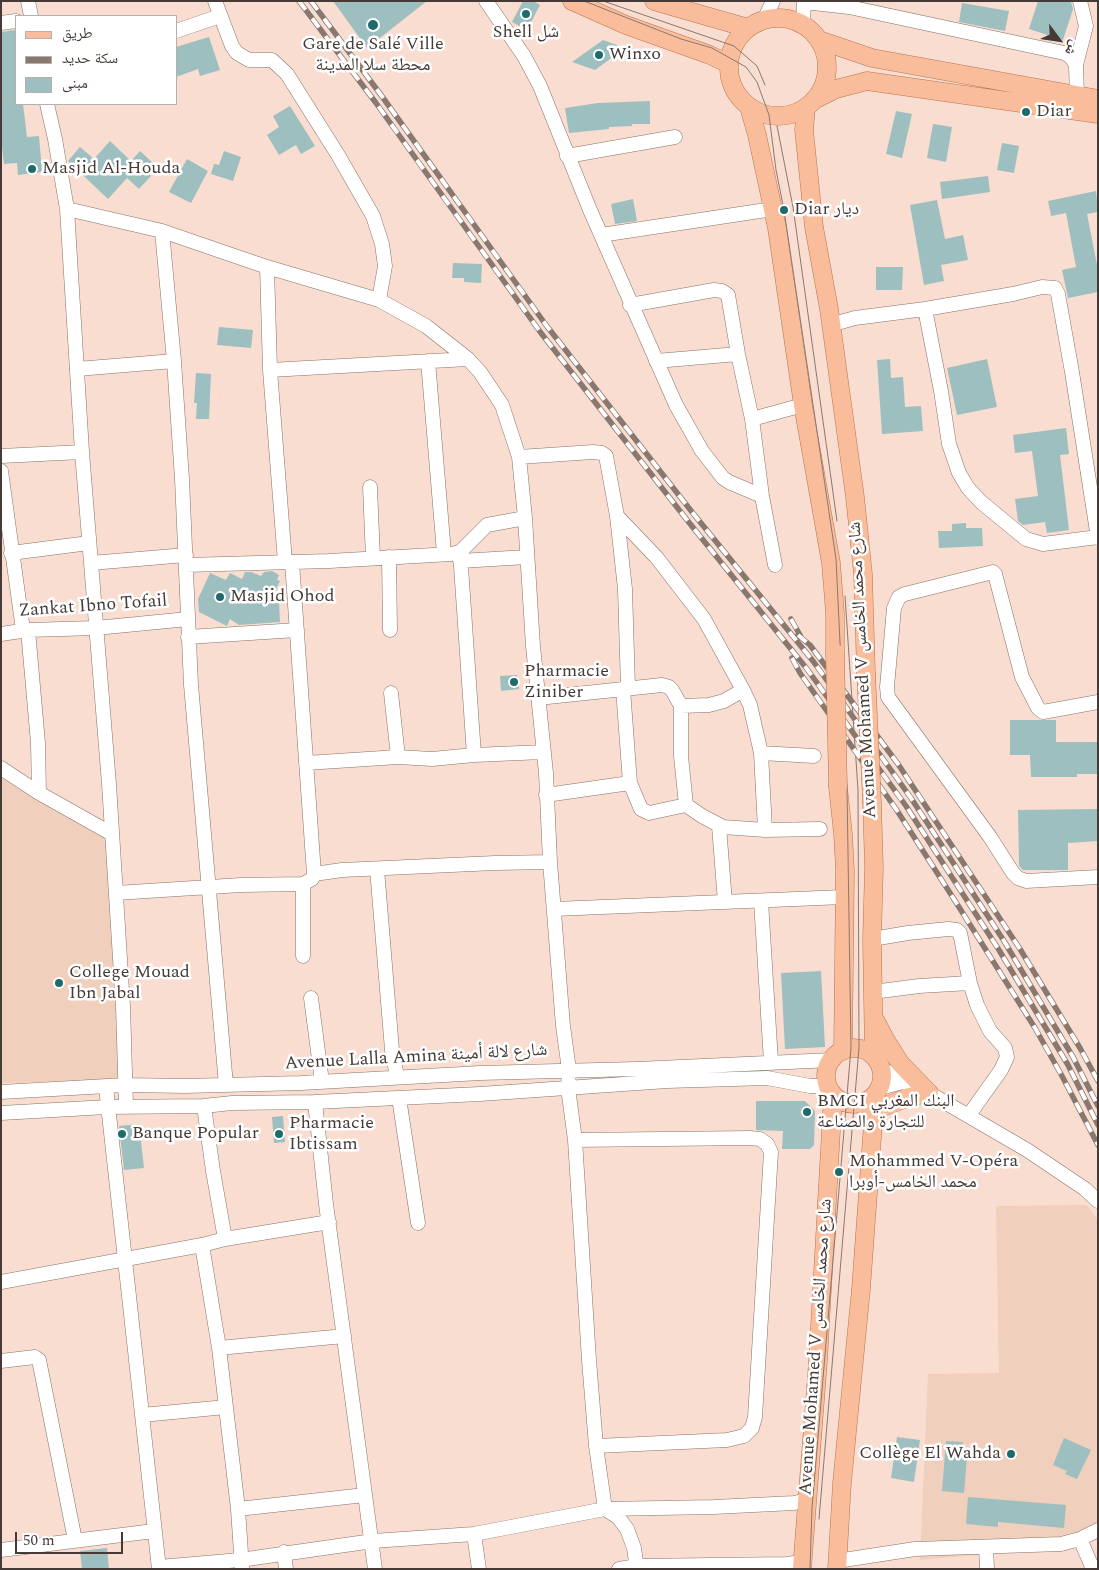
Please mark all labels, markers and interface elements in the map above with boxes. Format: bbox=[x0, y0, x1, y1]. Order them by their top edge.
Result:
marker: Shell شل bbox=[520, 8, 532, 20]
legend bbox=[15, 15, 178, 105]
north arrow bbox=[1034, 15, 1084, 65]
marker: Gare de Salé Ville محطة سلا المدينة bbox=[366, 18, 380, 32]
text: طريق bbox=[62, 22, 93, 45]
place label: Shell شل bbox=[493, 22, 559, 44]
place label: Gare de Salé Ville محطة سلا المدينة bbox=[302, 34, 444, 76]
text: ش bbox=[1059, 36, 1085, 60]
place label: Winxo bbox=[609, 44, 661, 66]
text: سكة حديد bbox=[62, 47, 118, 70]
marker: Winxo bbox=[593, 49, 605, 61]
text: مبنى bbox=[62, 72, 88, 95]
place label: Diar bbox=[1036, 101, 1072, 123]
marker: Diar bbox=[1020, 106, 1032, 118]
place label: Masjid Al-Houda bbox=[42, 158, 180, 180]
marker: Masjid Al-Houda bbox=[26, 163, 38, 175]
place label: Diar ديار bbox=[794, 199, 859, 221]
marker: Diar ديار bbox=[778, 204, 790, 216]
street label: Avenue Mohamed V شارع محمد الخامس bbox=[845, 521, 883, 819]
place label: Masjid Ohod bbox=[230, 586, 335, 608]
street label: Zankat Ibno Tofail bbox=[18, 591, 168, 623]
marker: Masjid Ohod bbox=[214, 591, 226, 603]
place label: Pharmacie Ziniber bbox=[524, 661, 609, 704]
marker: Pharmacie Ziniber bbox=[508, 676, 520, 688]
place label: College Mouad Ibn Jabal bbox=[69, 962, 190, 1004]
marker: College Mouad Ibn Jabal bbox=[53, 977, 65, 989]
street label: Avenue Lalla Amina شارع لالة أمينة bbox=[284, 1040, 548, 1076]
place label: BMCI البنك المغربي للتجارة والصناعة bbox=[817, 1091, 955, 1134]
marker: BMCI البنك المغربي للتجارة والصناعة bbox=[801, 1106, 813, 1118]
place label: Pharmacie Ibtissam bbox=[289, 1113, 374, 1156]
place label: Banque Popular bbox=[132, 1123, 259, 1145]
marker: Banque Popular bbox=[116, 1128, 128, 1140]
marker: Pharmacie Ibtissam bbox=[273, 1128, 285, 1140]
place label: Mohammed V-Opéra محمد الخامس-أوبرا bbox=[849, 1151, 1018, 1194]
marker: Mohammed V-Opéra محمد الخامس-أوبرا bbox=[833, 1166, 845, 1178]
street label: Avenue Mohamed V شارع محمد الخامس bbox=[796, 1198, 838, 1496]
place label: Collège El Wahda bbox=[859, 1443, 1001, 1465]
marker: Collège El Wahda bbox=[1005, 1448, 1017, 1460]
scale bar bbox=[18, 1522, 125, 1554]
text: 50 m bbox=[23, 1529, 55, 1552]

